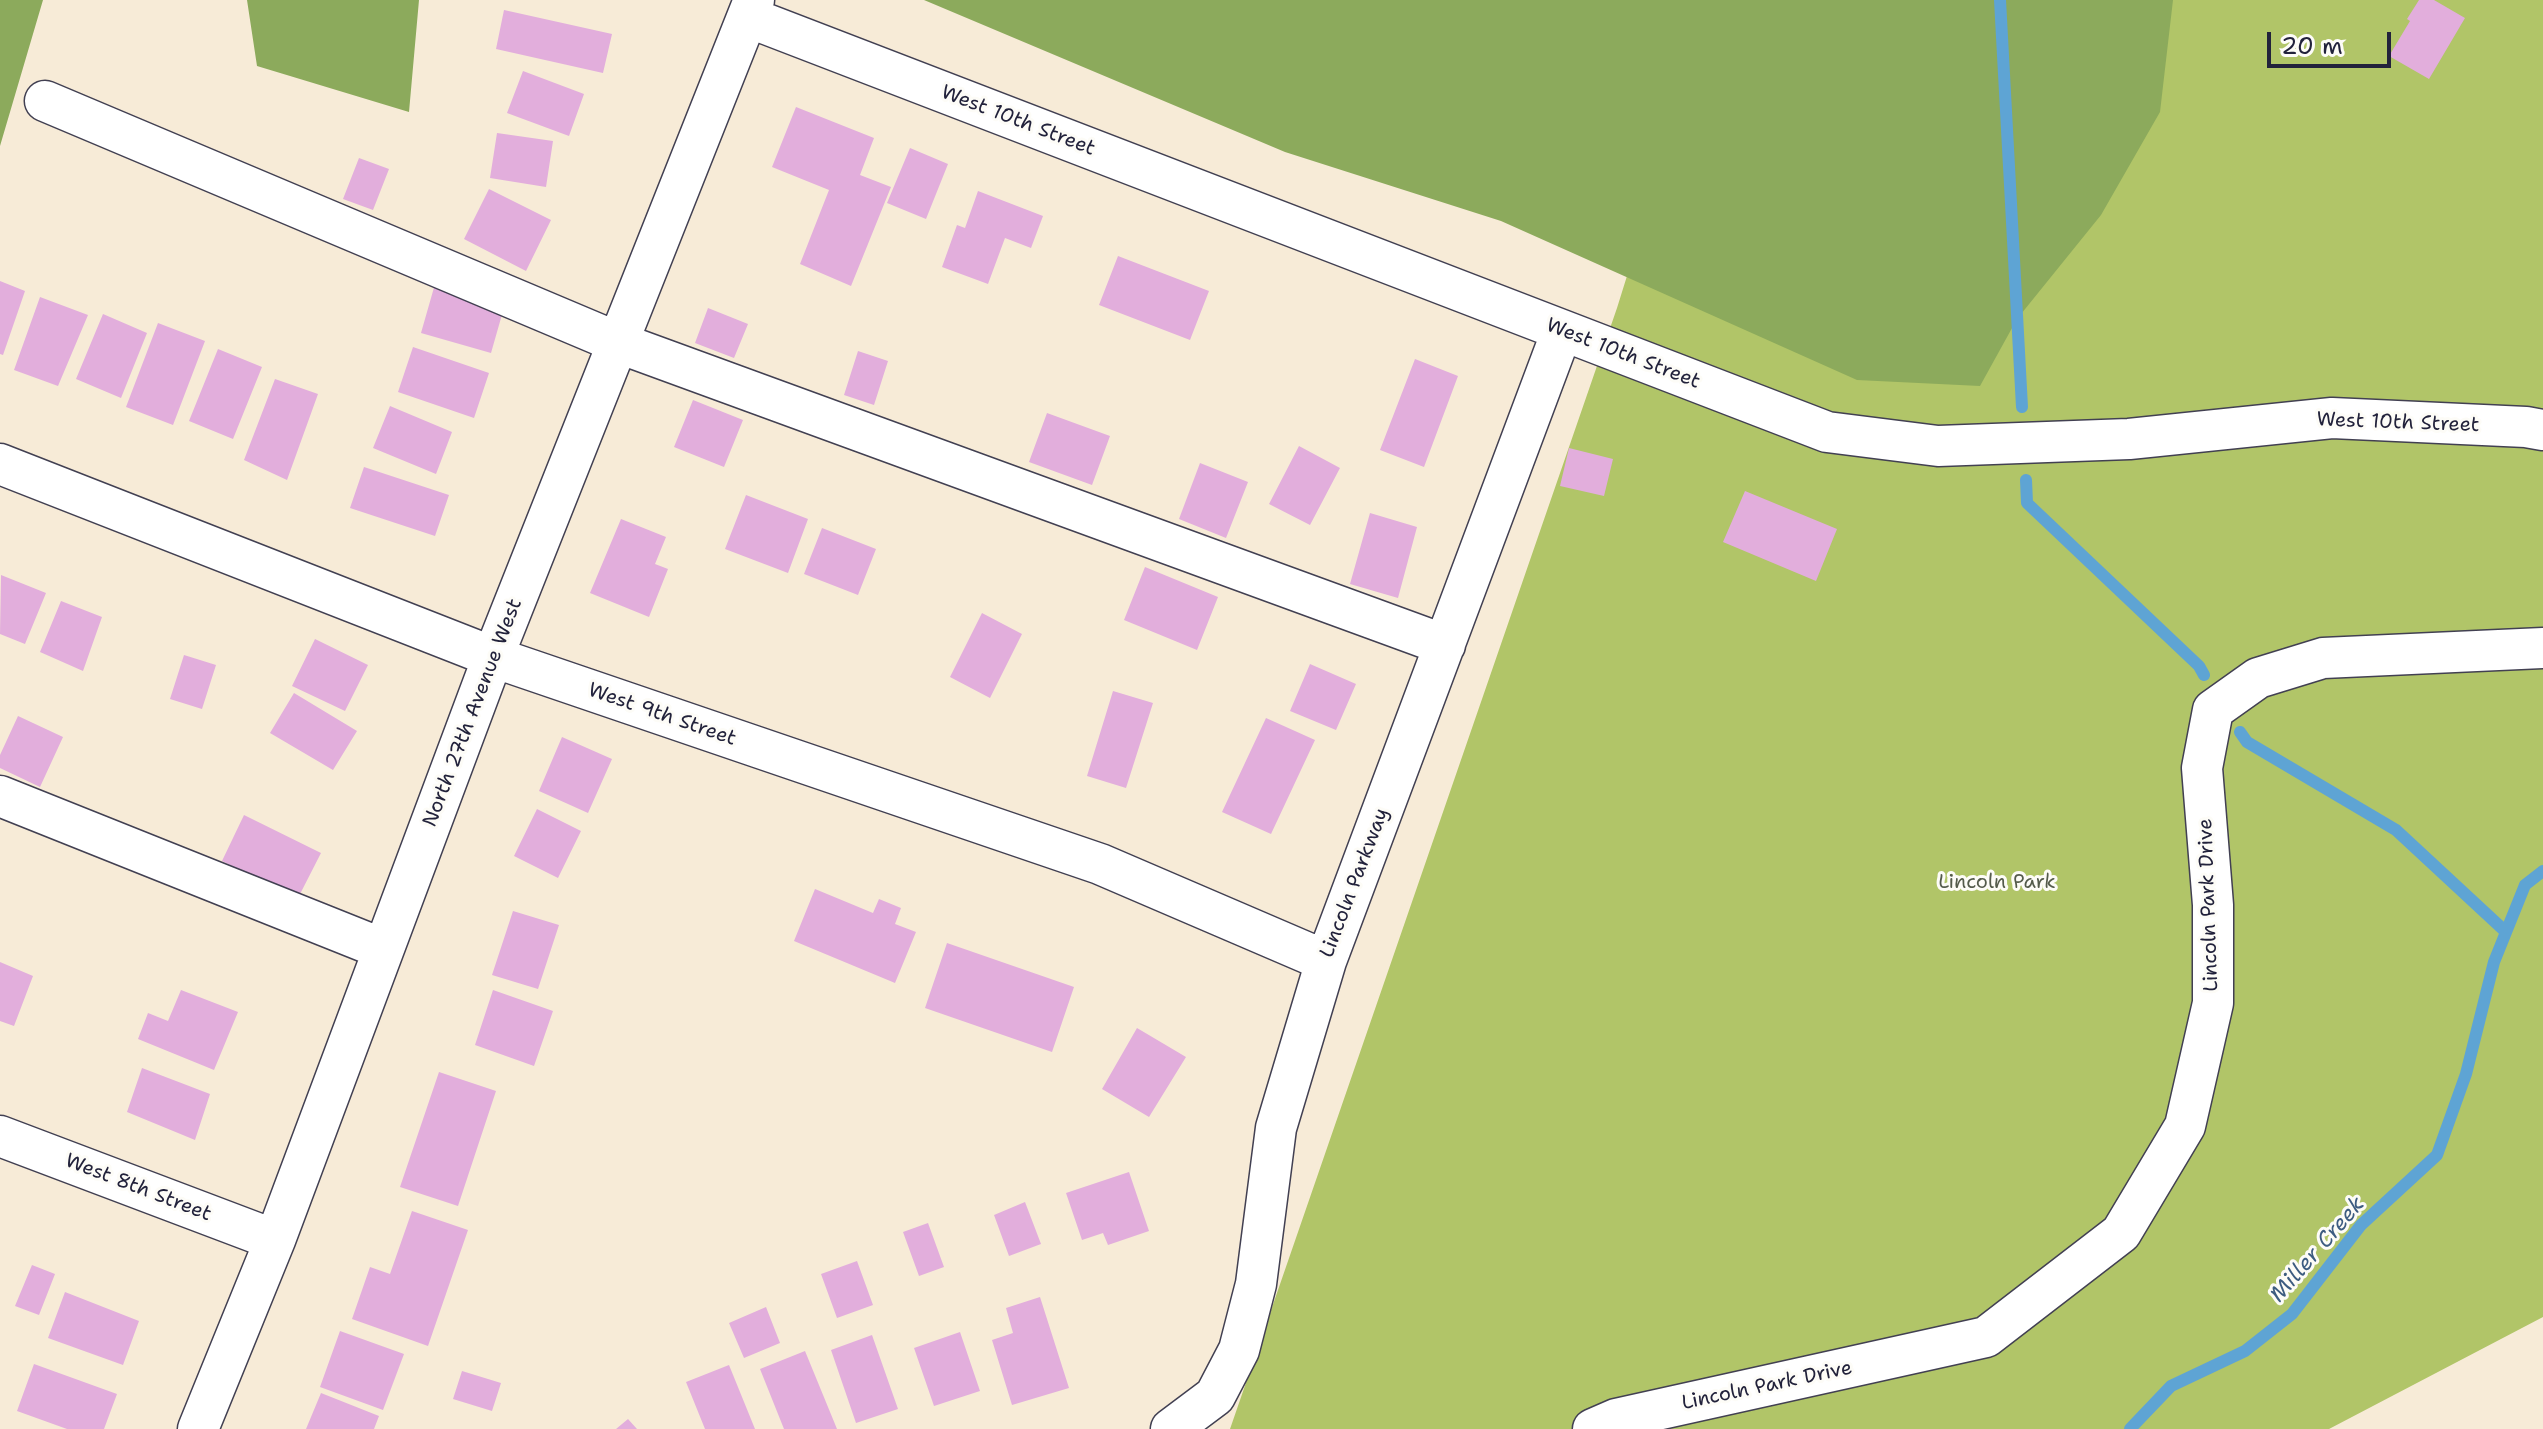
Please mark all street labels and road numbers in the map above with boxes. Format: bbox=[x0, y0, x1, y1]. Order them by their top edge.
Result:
street label: West 10th Street bbox=[938, 81, 1098, 161]
street label: West 10th Street bbox=[1543, 314, 1703, 394]
street label: West 10th Street bbox=[2316, 408, 2480, 438]
street label: North 27th Avenue West bbox=[418, 595, 528, 831]
street label: West 9th Street bbox=[585, 678, 739, 752]
street label: Lincoln Parkway bbox=[1315, 805, 1395, 961]
street label: Lincoln Park Drive bbox=[2194, 818, 2224, 992]
street label: West 8th Street bbox=[61, 1149, 215, 1227]
street label: Lincoln Park Drive bbox=[1680, 1356, 1854, 1416]

